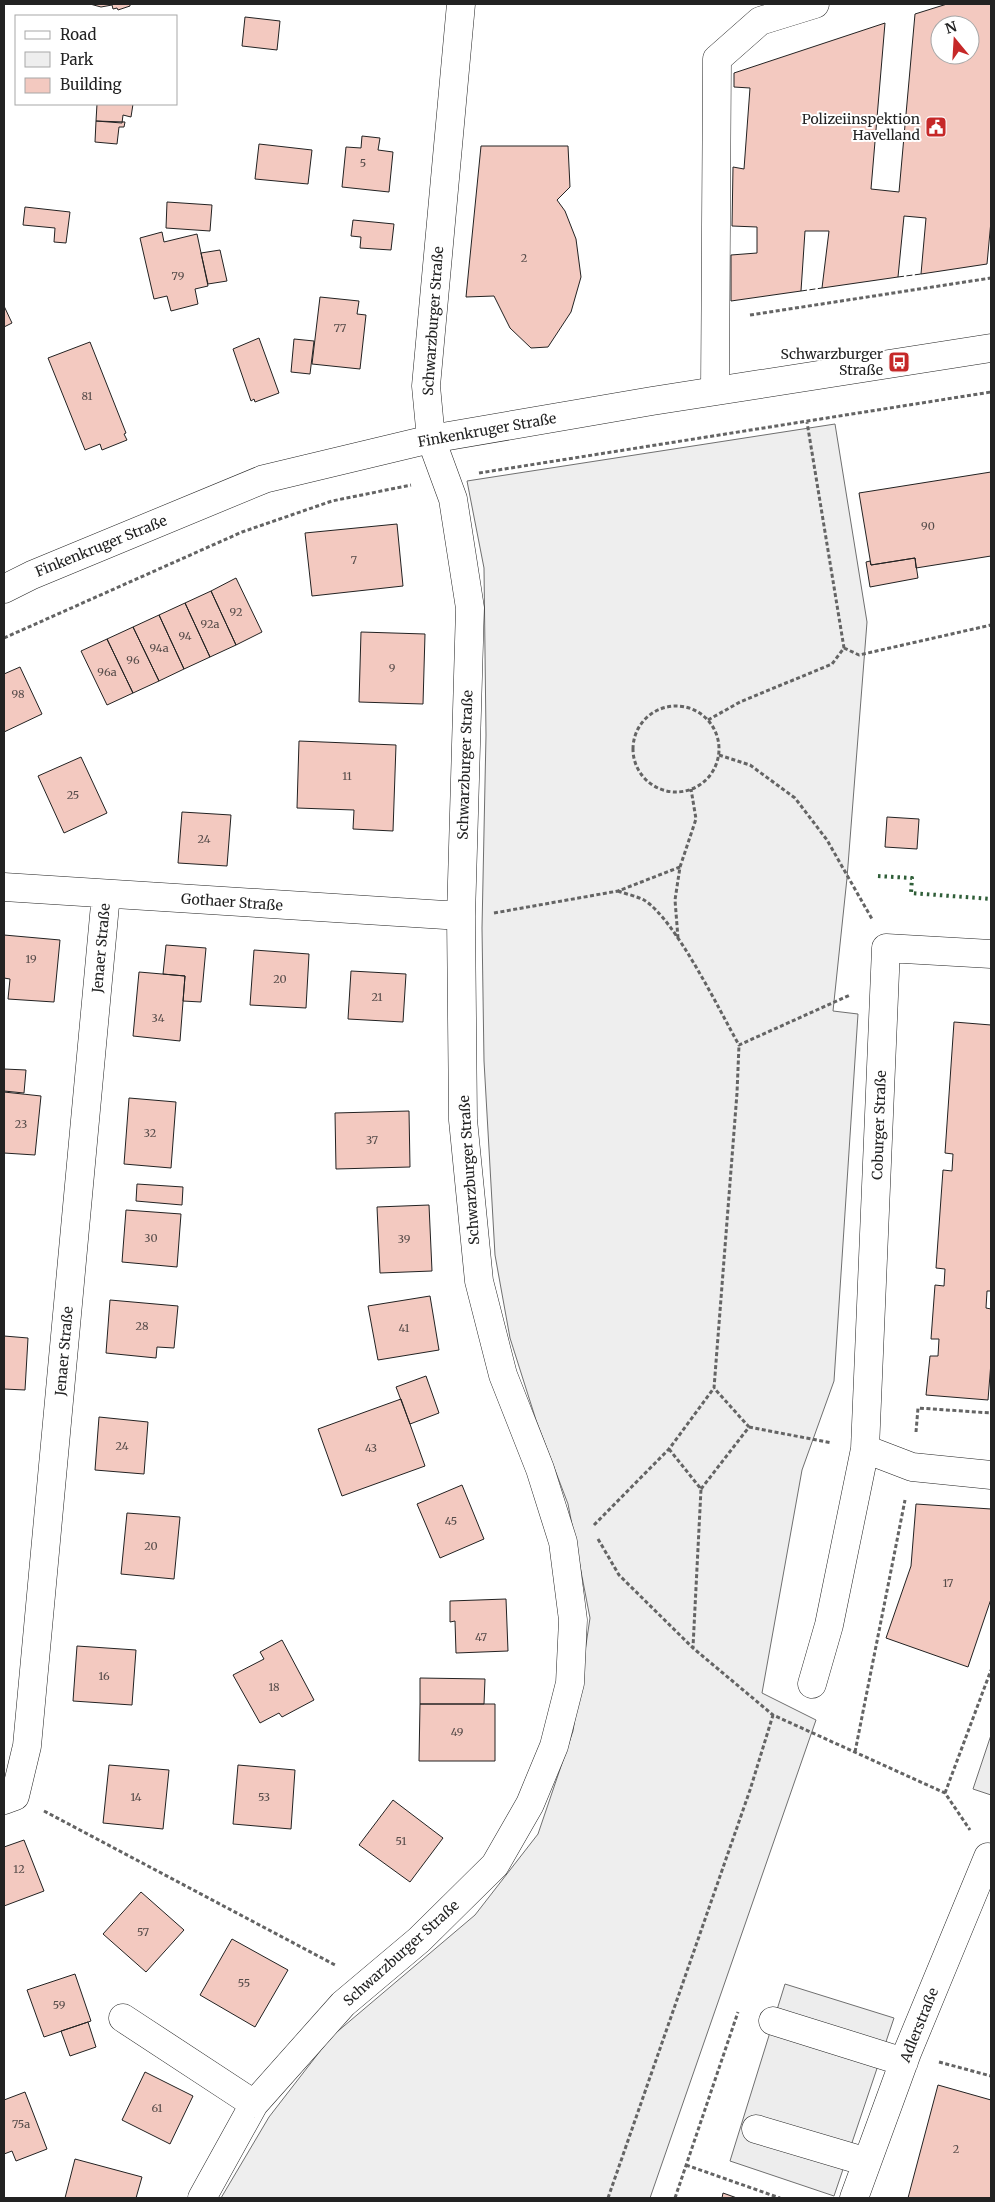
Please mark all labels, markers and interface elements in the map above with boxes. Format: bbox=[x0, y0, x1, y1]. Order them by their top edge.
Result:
legend bbox=[15, 15, 178, 105]
north arrow bbox=[930, 15, 980, 65]
text: N bbox=[943, 17, 959, 38]
text: Road bbox=[60, 25, 96, 44]
text: Park bbox=[60, 50, 94, 69]
text: Building bbox=[60, 75, 122, 94]
place label: Polizeiinspektion Havelland bbox=[802, 110, 921, 144]
public building icon: Polizeiinspektion Havelland bbox=[924, 115, 948, 139]
house number: 5 bbox=[360, 156, 366, 170]
street label: Schwarzburger Straße bbox=[419, 246, 447, 396]
house number: 2 bbox=[521, 251, 527, 265]
house number: 79 bbox=[172, 269, 185, 283]
house number: 77 bbox=[334, 321, 346, 335]
place label: Schwarzburger Straße bbox=[781, 345, 883, 379]
bus stop icon: Schwarzburger Straße bbox=[887, 350, 911, 374]
house number: 81 bbox=[81, 389, 93, 403]
street label: Finkenkruger Straße bbox=[416, 409, 558, 451]
street label: Finkenkruger Straße bbox=[33, 511, 169, 581]
house number: 90 bbox=[921, 519, 935, 533]
house number: 7 bbox=[351, 553, 357, 567]
house number: 92 bbox=[230, 605, 242, 619]
house number: 92a bbox=[201, 617, 220, 631]
house number: 94 bbox=[178, 629, 192, 643]
house number: 94a bbox=[149, 641, 169, 655]
house number: 96 bbox=[126, 653, 140, 667]
house number: 9 bbox=[389, 661, 396, 675]
house number: 96a bbox=[97, 665, 117, 679]
house number: 98 bbox=[11, 687, 25, 701]
street label: Schwarzburger Straße bbox=[453, 690, 477, 840]
house number: 11 bbox=[342, 769, 352, 783]
house number: 25 bbox=[67, 788, 79, 802]
house number: 24 bbox=[198, 832, 211, 846]
street label: Gothaer Straße bbox=[181, 889, 283, 915]
street label: Jenaer Straße bbox=[88, 902, 114, 995]
house number: 19 bbox=[25, 952, 37, 966]
house number: 20 bbox=[273, 972, 287, 986]
house number: 21 bbox=[371, 990, 383, 1004]
house number: 34 bbox=[152, 1011, 165, 1025]
street label: Coburger Straße bbox=[868, 1070, 890, 1180]
street label: Schwarzburger Straße bbox=[455, 1095, 483, 1245]
house number: 23 bbox=[15, 1117, 27, 1131]
house number: 32 bbox=[144, 1126, 156, 1140]
house number: 37 bbox=[366, 1133, 378, 1147]
house number: 30 bbox=[144, 1231, 158, 1245]
house number: 39 bbox=[398, 1232, 411, 1246]
street label: Jenaer Straße bbox=[51, 1305, 77, 1398]
house number: 28 bbox=[136, 1319, 149, 1333]
house number: 41 bbox=[399, 1321, 409, 1335]
house number: 24 bbox=[116, 1439, 129, 1453]
house number: 43 bbox=[365, 1441, 377, 1455]
house number: 45 bbox=[445, 1514, 457, 1528]
house number: 20 bbox=[144, 1539, 158, 1553]
house number: 17 bbox=[943, 1576, 953, 1590]
house number: 47 bbox=[475, 1630, 487, 1644]
house number: 16 bbox=[98, 1669, 110, 1683]
house number: 18 bbox=[268, 1680, 280, 1694]
house number: 49 bbox=[451, 1725, 464, 1739]
house number: 14 bbox=[130, 1790, 142, 1804]
house number: 53 bbox=[258, 1790, 270, 1804]
house number: 51 bbox=[396, 1834, 406, 1848]
house number: 12 bbox=[13, 1862, 25, 1876]
street label: Schwarzburger Straße bbox=[339, 1896, 463, 2010]
house number: 57 bbox=[137, 1925, 149, 1939]
house number: 55 bbox=[238, 1976, 250, 1990]
street label: Adlerstraße bbox=[896, 1985, 942, 2066]
house number: 59 bbox=[53, 1998, 66, 2012]
house number: 61 bbox=[152, 2101, 162, 2115]
house number: 75a bbox=[12, 2117, 30, 2131]
house number: 2 bbox=[953, 2142, 959, 2156]

